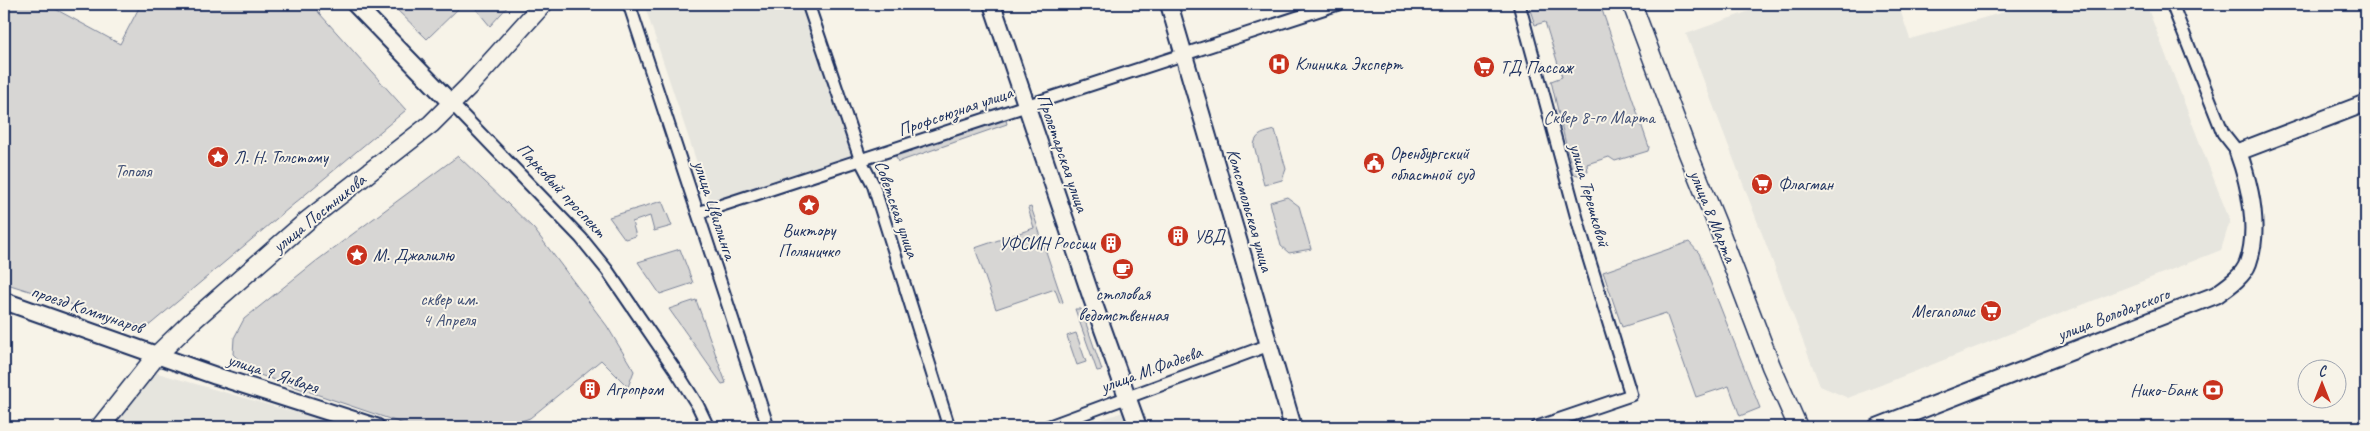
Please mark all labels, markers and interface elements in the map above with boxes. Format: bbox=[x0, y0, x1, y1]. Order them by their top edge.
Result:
hospital icon: Клиника Эксперт bbox=[1267, 52, 1291, 76]
place label: Клиника Эксперт bbox=[1295, 53, 1404, 75]
supermarket icon: ТД Пассаж bbox=[1472, 55, 1496, 79]
place label: ТД Пассаж bbox=[1500, 56, 1575, 78]
street label: Профсоюзная улица bbox=[895, 81, 1017, 142]
street label: Пролетарская улица bbox=[1033, 91, 1094, 216]
park label: Сквер 8-го Марта bbox=[1543, 106, 1656, 128]
street label: Парковый проспект bbox=[512, 138, 612, 243]
street label: улица Терешковой bbox=[1564, 140, 1616, 251]
place label: Оренбургский областной суд bbox=[1390, 142, 1476, 185]
place icon: Л. Н. Толстому bbox=[206, 145, 230, 169]
place label: Л. Н. Толстому bbox=[234, 146, 330, 168]
street label: Комсомольская улица bbox=[1222, 146, 1279, 276]
public building icon: Оренбургский областной суд bbox=[1362, 151, 1386, 175]
street label: улица Цвиллинга bbox=[688, 157, 742, 264]
street label: Советская улица bbox=[870, 157, 924, 262]
park label: Тополя bbox=[115, 160, 153, 182]
street label: улица 8 Марта bbox=[1684, 166, 1742, 267]
street label: улица Постникова bbox=[267, 168, 371, 258]
supermarket icon: Флагман bbox=[1750, 172, 1774, 196]
place label: Флагман bbox=[1778, 173, 1835, 195]
place icon: Виктору Поляничко bbox=[797, 193, 821, 217]
place label: Виктору Поляничко bbox=[778, 219, 841, 262]
building icon: УВД bbox=[1166, 224, 1190, 248]
place label: УВД bbox=[1194, 225, 1226, 247]
building icon: УФСИН России bbox=[1099, 231, 1123, 255]
place label: УФСИН России bbox=[998, 232, 1097, 254]
place icon: М. Джалилю bbox=[345, 243, 369, 267]
place label: М. Джалилю bbox=[373, 244, 455, 266]
cafe icon: столовая ведомственная bbox=[1111, 257, 1135, 281]
street label: проезд Коммунаров bbox=[28, 280, 149, 339]
street label: улица Володарского bbox=[2053, 282, 2174, 346]
place label: столовая ведомственная bbox=[1078, 283, 1169, 326]
park label: сквер им. 4 Апреля bbox=[420, 288, 478, 331]
supermarket icon: Мегаполис bbox=[1979, 299, 2003, 323]
place label: Мегаполис bbox=[1912, 300, 1977, 322]
street label: улица М.Фадеева bbox=[1096, 340, 1206, 398]
street label: улица 9 Января bbox=[224, 348, 322, 398]
north arrow bbox=[2298, 358, 2348, 408]
text: С bbox=[2319, 363, 2328, 380]
building icon: Агропром bbox=[578, 377, 602, 401]
place label: Агропром bbox=[606, 378, 665, 400]
bank icon: Нико-Банк bbox=[2201, 378, 2225, 402]
place label: Нико-Банк bbox=[2130, 379, 2198, 401]

